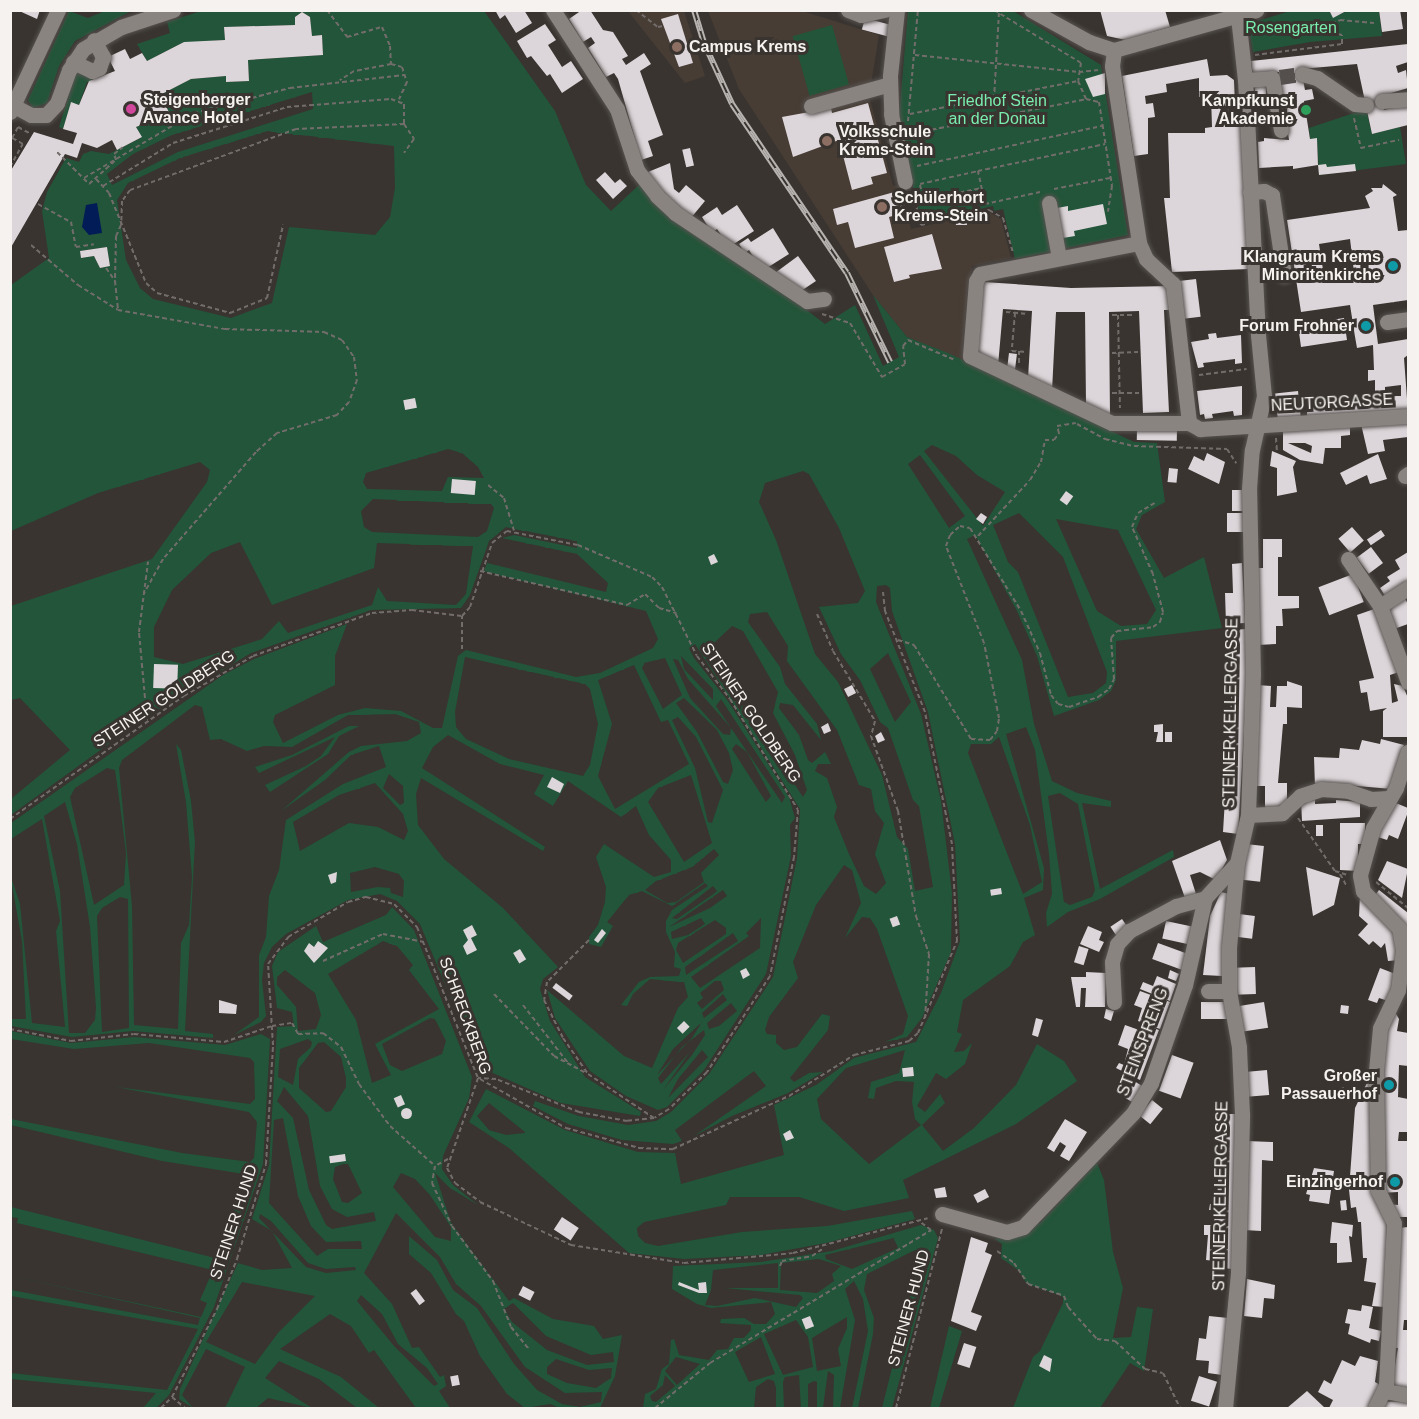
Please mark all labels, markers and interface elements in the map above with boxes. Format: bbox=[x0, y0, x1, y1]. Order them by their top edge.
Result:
park label: Rosengarten bbox=[1245, 18, 1337, 38]
place label: Campus Krems bbox=[689, 37, 806, 57]
marker: Campus Krems bbox=[670, 40, 684, 54]
place label: Steigenberger Avance Hotel bbox=[143, 90, 251, 128]
park label: Friedhof Stein an der Donau bbox=[947, 91, 1047, 129]
place label: Kampfkunst Akademie bbox=[1202, 91, 1294, 129]
marker: Steigenberger Avance Hotel bbox=[124, 102, 138, 116]
marker: Kampfkunst Akademie bbox=[1299, 103, 1313, 117]
place label: Volksschule Krems-Stein bbox=[839, 122, 933, 160]
marker: Volksschule Krems-Stein bbox=[820, 134, 834, 148]
place label: Schülerhort Krems-Stein bbox=[894, 188, 988, 226]
marker: Schülerhort Krems-Stein bbox=[875, 200, 889, 214]
place label: Klangraum Krems Minoritenkirche bbox=[1243, 247, 1381, 285]
marker: Klangraum Krems Minoritenkirche bbox=[1386, 259, 1400, 273]
place label: Forum Frohner bbox=[1239, 316, 1354, 336]
marker: Forum Frohner bbox=[1359, 319, 1373, 333]
street label: NEUTORGASSE bbox=[1270, 390, 1394, 416]
street label: STEINER KELLERGASSE bbox=[1220, 618, 1242, 808]
street label: STEINER GOLDBERG bbox=[697, 639, 805, 787]
street label: STEINER GOLDBERG bbox=[90, 646, 238, 752]
street label: SCHRECKBERG bbox=[435, 955, 495, 1077]
street label: STEINSPRENG bbox=[1113, 985, 1173, 1099]
place label: Großer Passauerhof bbox=[1281, 1066, 1377, 1104]
marker: Großer Passauerhof bbox=[1382, 1078, 1396, 1092]
street label: STEINER KELLERGASSE bbox=[1210, 1101, 1232, 1291]
street label: STEINER HUND bbox=[206, 1162, 262, 1282]
place label: Einzingerhof bbox=[1286, 1172, 1383, 1192]
marker: Einzingerhof bbox=[1388, 1175, 1402, 1189]
street label: STEINER HUND bbox=[884, 1248, 934, 1368]

